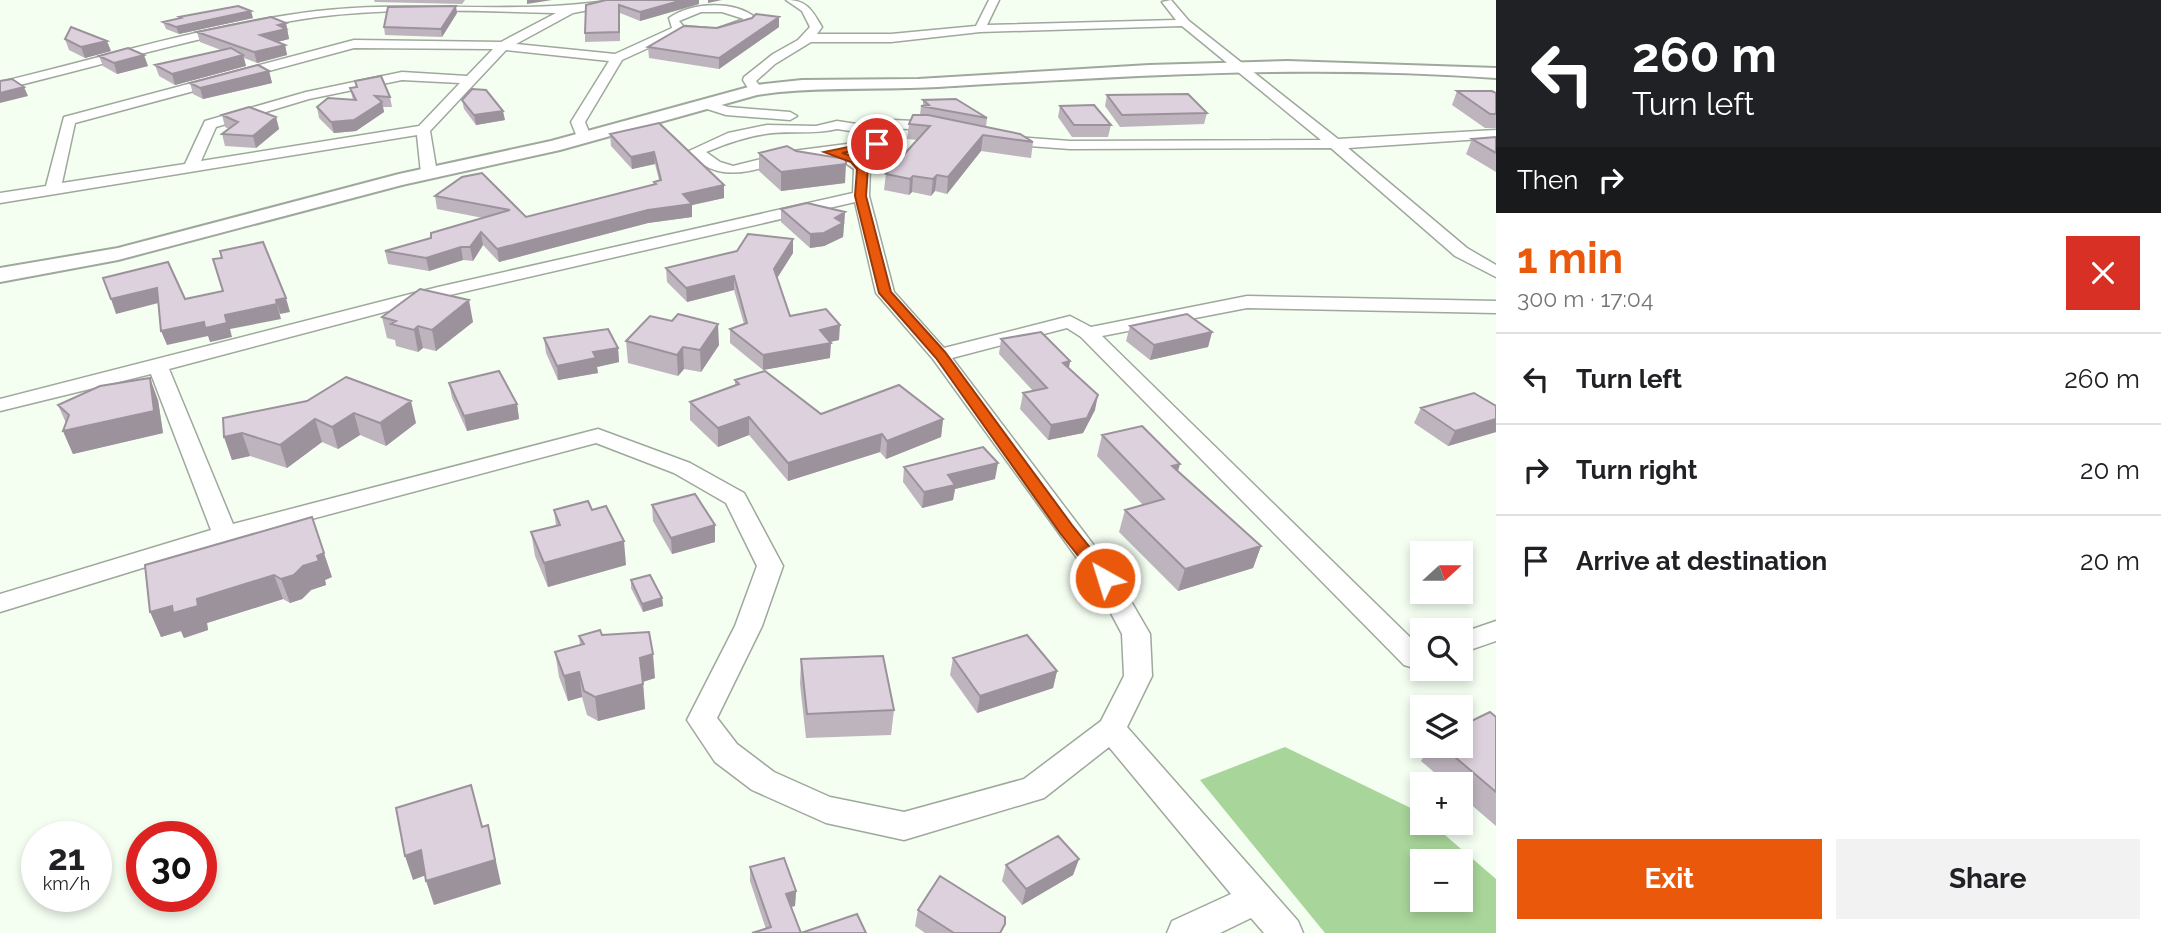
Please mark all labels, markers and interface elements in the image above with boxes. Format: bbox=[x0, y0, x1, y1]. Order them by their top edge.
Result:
text: 260 m bbox=[1632, 26, 1777, 83]
icon: left bbox=[1517, 28, 1608, 119]
text: Turn left bbox=[1632, 85, 1754, 122]
pin bbox=[847, 114, 907, 174]
icon: arrive bbox=[858, 125, 896, 163]
icon: right bbox=[1592, 161, 1630, 199]
text: Then bbox=[1517, 165, 1578, 195]
text: 1 min bbox=[1517, 234, 1623, 283]
button: close bbox=[2066, 236, 2140, 310]
text: 300 m · 17:04 bbox=[1517, 285, 1654, 312]
icon: left bbox=[1517, 360, 1555, 398]
text: Turn left bbox=[1576, 364, 1682, 394]
text: 260 m bbox=[2064, 364, 2140, 394]
icon: right bbox=[1517, 451, 1555, 489]
text: Turn right bbox=[1576, 455, 1697, 485]
text: 20 m bbox=[2080, 455, 2140, 485]
position arrow bbox=[1068, 541, 1142, 615]
north arrow bbox=[1410, 541, 1474, 604]
map controls bbox=[1410, 541, 1473, 912]
icon: arrive bbox=[1517, 542, 1555, 580]
text: Arrive at destination bbox=[1576, 546, 1827, 576]
text: 20 m bbox=[2080, 546, 2140, 576]
button: search bbox=[1410, 618, 1473, 681]
button: layers bbox=[1410, 695, 1473, 758]
button: + bbox=[1410, 772, 1473, 835]
speed limit sign: 30 bbox=[126, 821, 217, 912]
text: 21 bbox=[48, 837, 85, 878]
button: Exit bbox=[1517, 839, 1822, 919]
button: Share bbox=[1836, 839, 2140, 919]
button: − bbox=[1410, 849, 1473, 912]
text: km/h bbox=[43, 873, 90, 894]

